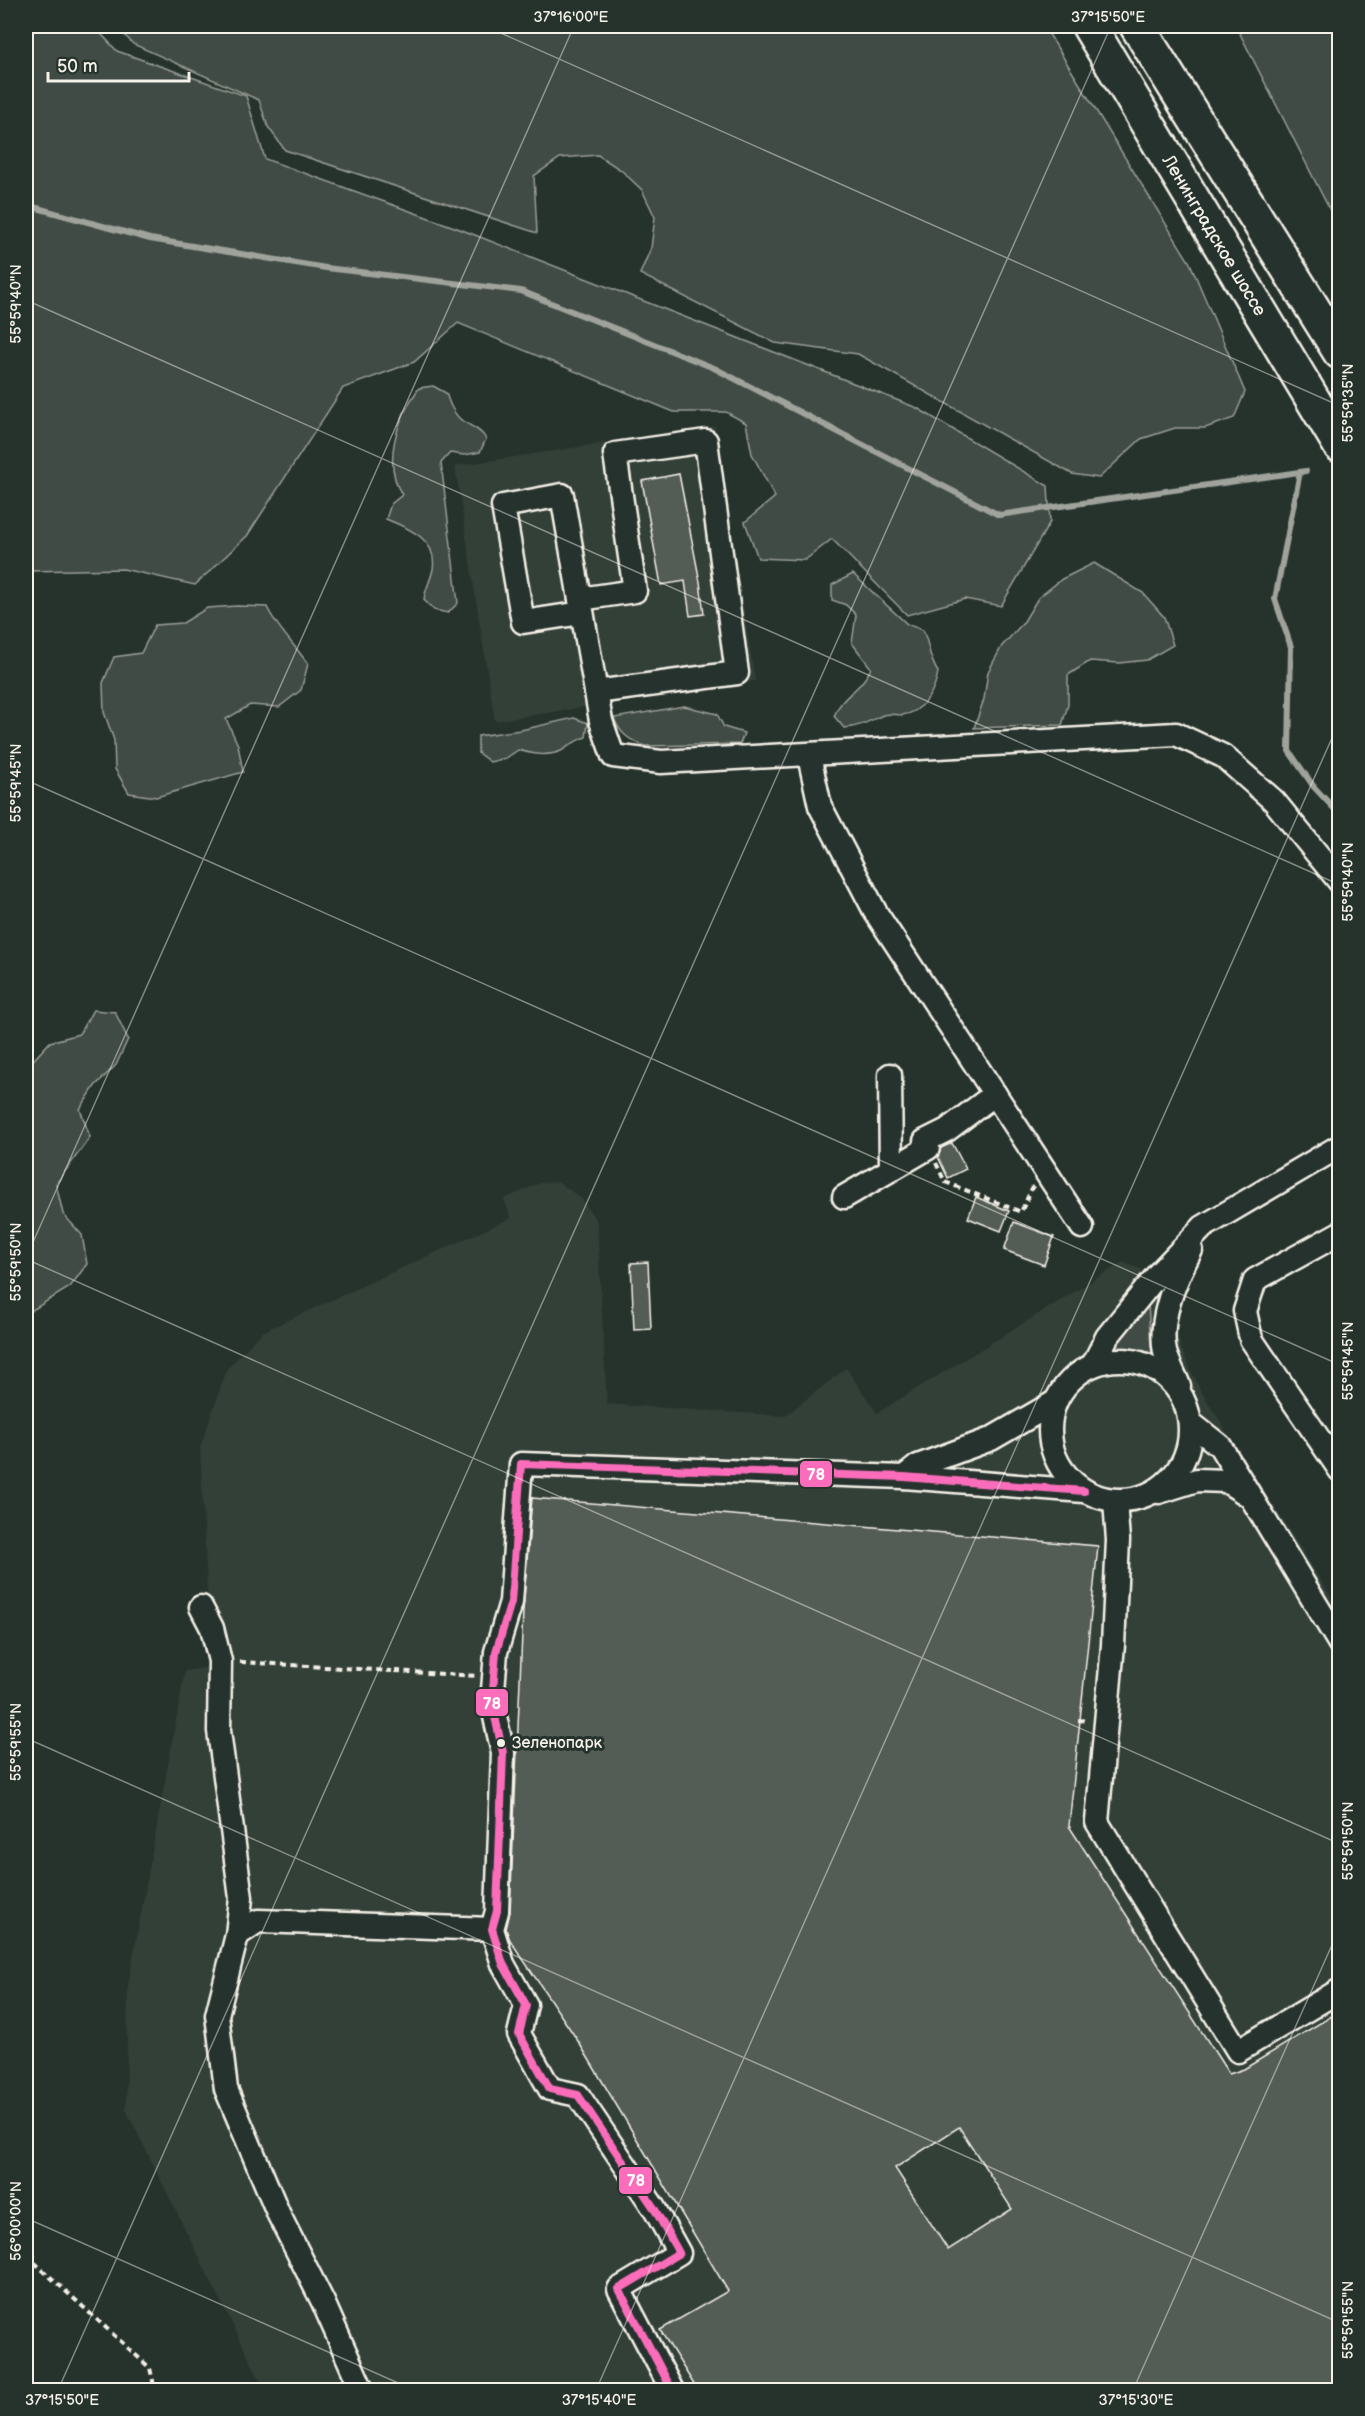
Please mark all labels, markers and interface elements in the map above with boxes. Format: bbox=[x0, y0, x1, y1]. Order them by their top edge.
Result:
text: 37°16'00"E bbox=[534, 8, 609, 27]
text: 37°15'50"E bbox=[1071, 8, 1145, 27]
scale bar bbox=[48, 45, 189, 83]
text: 50 m bbox=[57, 56, 98, 77]
street label: Ленинградское шоссе bbox=[1158, 150, 1271, 320]
text: 55°59'40"N bbox=[7, 264, 26, 344]
text: 55°59'35"N bbox=[1339, 363, 1358, 443]
text: 55°59'45"N bbox=[7, 743, 26, 823]
text: 55°59'40"N bbox=[1339, 842, 1358, 922]
text: 55°59'50"N bbox=[7, 1223, 26, 1301]
text: 55°59'45"N bbox=[1339, 1321, 1358, 1401]
line badge: 78 bbox=[799, 1460, 833, 1488]
text: 78 bbox=[807, 1466, 825, 1485]
line badge: 78 bbox=[475, 1688, 509, 1717]
text: 78 bbox=[483, 1695, 501, 1714]
text: 55°59'55"N bbox=[7, 1703, 26, 1781]
place label: Зеленопарк bbox=[512, 1734, 602, 1753]
marker: Зеленопарк bbox=[495, 1737, 507, 1749]
text: 55°59'50"N bbox=[1339, 1802, 1358, 1880]
line badge: 78 bbox=[618, 2166, 653, 2195]
text: 78 bbox=[627, 2172, 645, 2191]
text: 56°00'00"N bbox=[7, 2181, 26, 2261]
text: 55°59'55"N bbox=[1339, 2281, 1358, 2359]
text: 37°15'50"E bbox=[25, 2391, 99, 2410]
text: 37°15'40"E bbox=[562, 2391, 636, 2410]
text: 37°15'30"E bbox=[1099, 2391, 1174, 2410]

